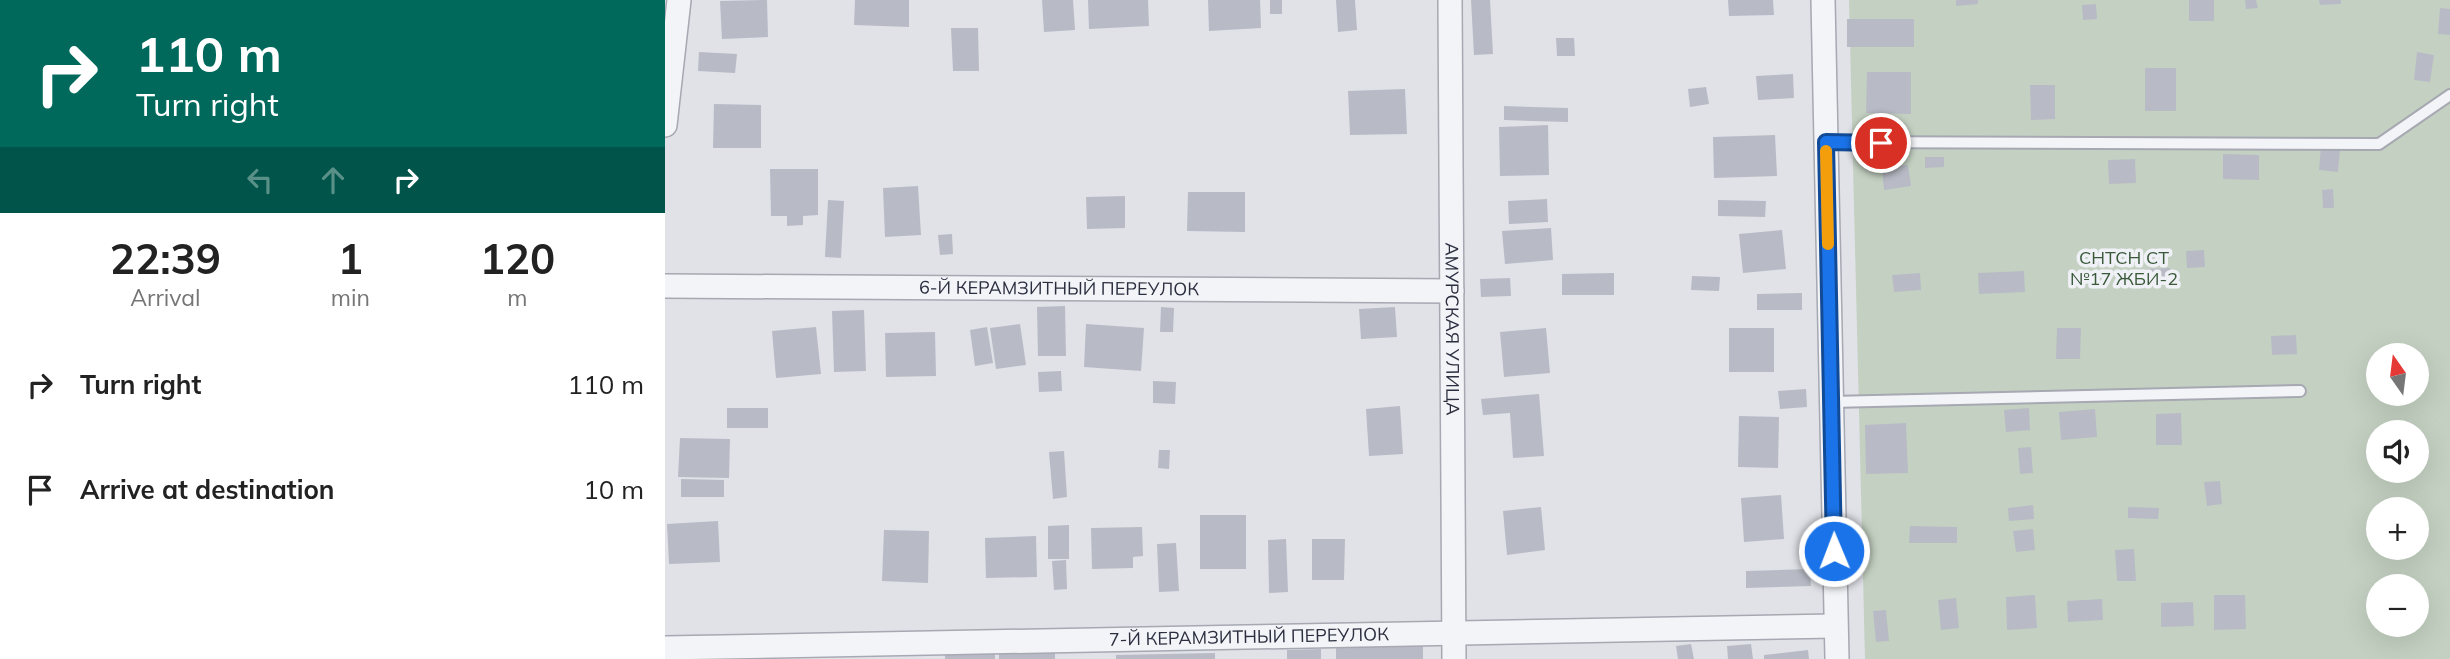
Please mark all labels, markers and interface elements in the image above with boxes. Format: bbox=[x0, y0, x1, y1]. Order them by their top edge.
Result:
text: 110 m bbox=[136, 23, 282, 84]
icon: right bbox=[21, 28, 112, 119]
text: Turn right bbox=[136, 84, 279, 124]
pin bbox=[1851, 113, 1911, 173]
icon: arrive bbox=[1862, 124, 1900, 162]
icon: left bbox=[241, 161, 279, 199]
icon: ahead bbox=[314, 161, 352, 199]
icon: right bbox=[387, 161, 425, 199]
text: 22:39 bbox=[110, 232, 221, 285]
text: 1 bbox=[338, 232, 363, 285]
text: 120 bbox=[480, 232, 555, 285]
street label: АМУРСКАЯ УЛИЦА bbox=[1440, 242, 1465, 416]
park label: СНТСН СТ №17 ЖБИ-2 bbox=[2070, 246, 2178, 290]
street label: 6-Й КЕРАМЗИТНЫЙ ПЕРЕУЛОК bbox=[919, 276, 1199, 300]
text: Arrival bbox=[130, 283, 201, 312]
text: min bbox=[331, 283, 370, 312]
text: m bbox=[507, 283, 528, 312]
north arrow bbox=[2366, 343, 2429, 406]
map controls bbox=[2366, 343, 2429, 637]
icon: right bbox=[21, 366, 59, 404]
text: Turn right bbox=[80, 368, 201, 401]
text: 110 m bbox=[568, 368, 644, 401]
button: sound bbox=[2366, 420, 2429, 483]
icon: arrive bbox=[21, 471, 59, 509]
text: Arrive at destination bbox=[80, 473, 335, 506]
text: 10 m bbox=[583, 473, 644, 506]
button: + bbox=[2366, 497, 2429, 560]
position arrow bbox=[1797, 514, 1871, 588]
button: − bbox=[2366, 574, 2429, 637]
street label: 7-Й КЕРАМЗИТНЫЙ ПЕРЕУЛОК bbox=[1109, 622, 1389, 651]

